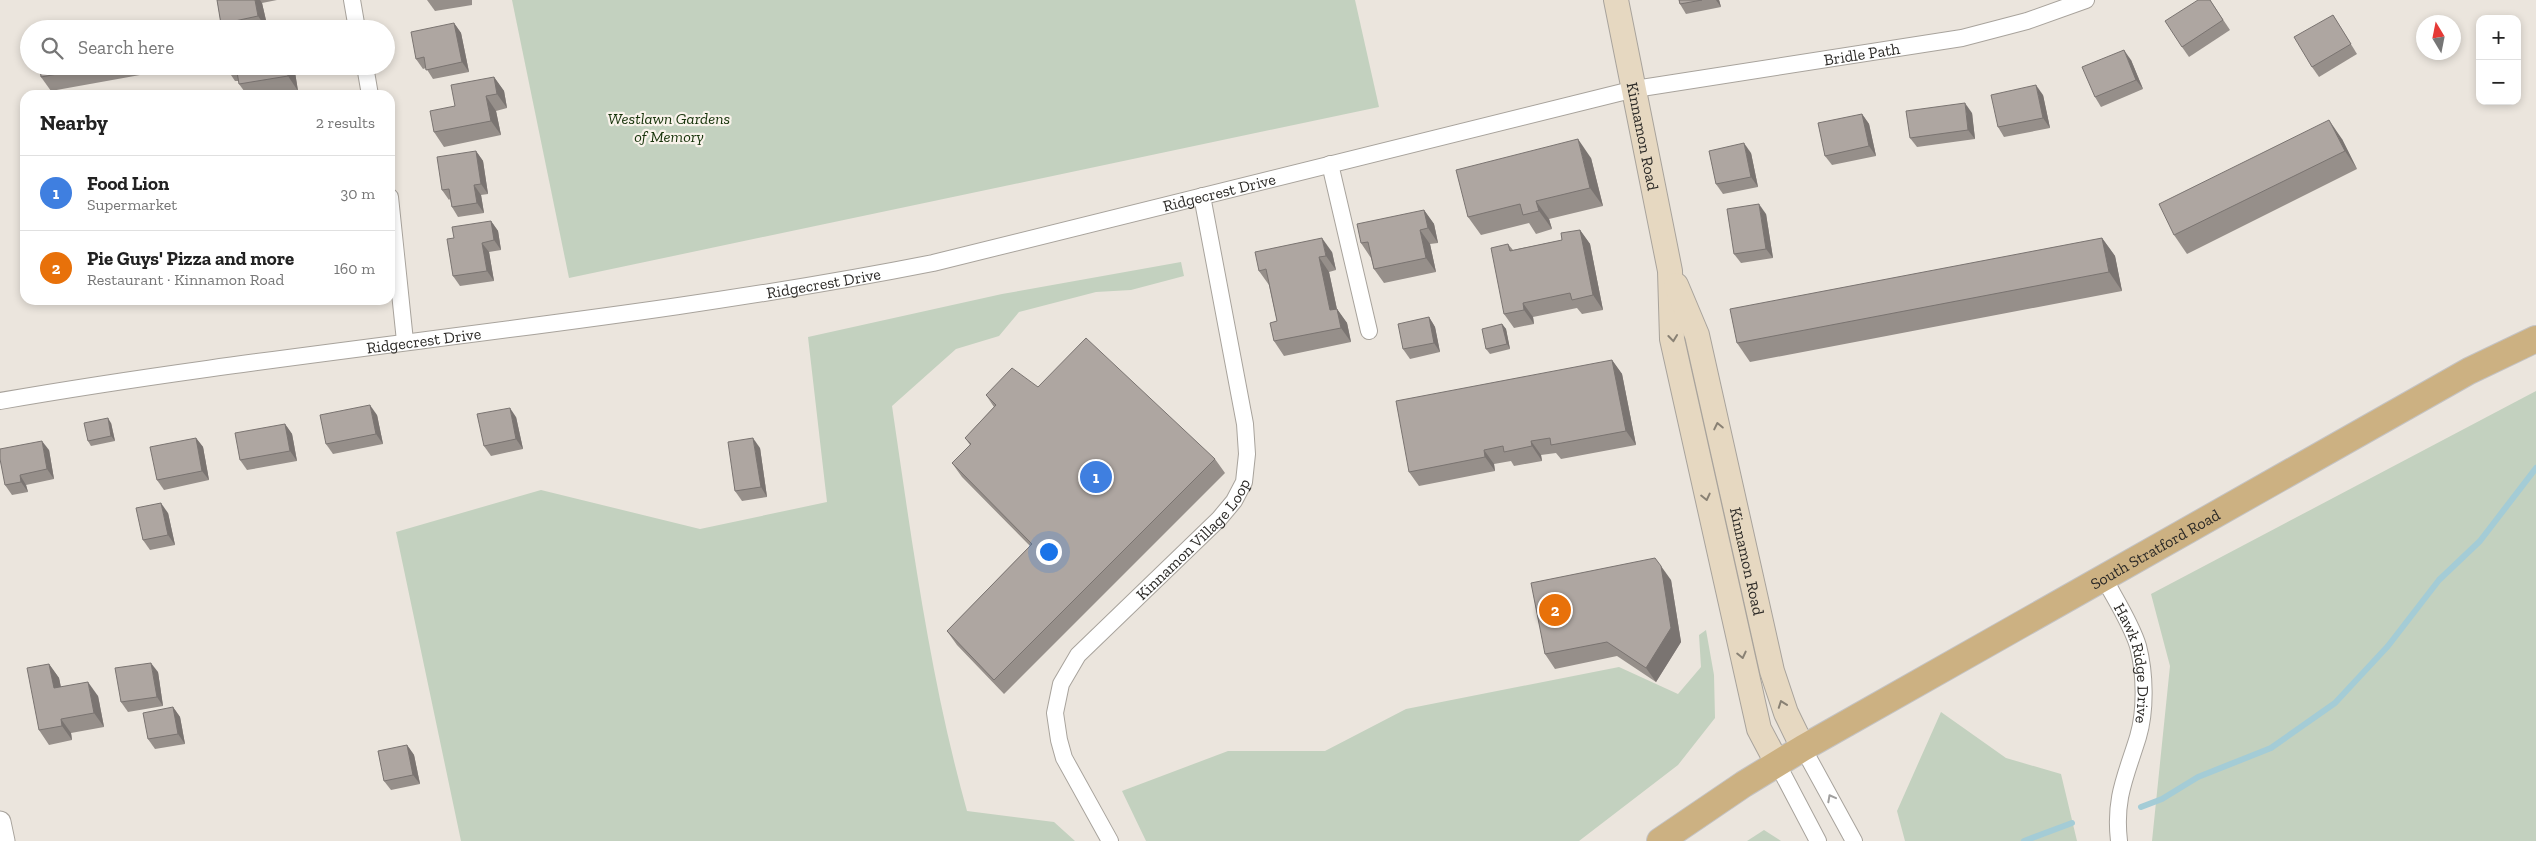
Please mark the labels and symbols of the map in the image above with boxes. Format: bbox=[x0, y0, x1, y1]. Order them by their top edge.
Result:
north arrow bbox=[2416, 15, 2461, 60]
street label: Bridle Path bbox=[1822, 38, 1901, 69]
street label: Kinnamon Road bbox=[1623, 80, 1663, 192]
park label: Westlawn Gardens of Memory bbox=[608, 109, 730, 146]
street label: Ridgecrest Drive bbox=[1161, 169, 1277, 215]
street label: Ridgecrest Drive bbox=[765, 264, 882, 302]
street label: Ridgecrest Drive bbox=[365, 323, 482, 357]
one-way arrow bbox=[1667, 334, 1678, 342]
one-way arrow bbox=[1713, 422, 1724, 431]
pin: 1 bbox=[1080, 458, 1112, 496]
street label: Kinnamon Village Loop bbox=[1132, 475, 1254, 604]
one-way arrow bbox=[1700, 492, 1711, 501]
street label: Kinnamon Road bbox=[1726, 505, 1769, 617]
street label: South Stratford Road bbox=[2087, 505, 2223, 593]
your location bbox=[1036, 539, 1062, 565]
pin: 2 bbox=[1539, 591, 1571, 629]
street label: Hawk Ridge Drive bbox=[2110, 599, 2153, 725]
one-way arrow bbox=[1736, 651, 1747, 659]
one-way arrow bbox=[1778, 700, 1788, 708]
one-way arrow bbox=[1827, 794, 1837, 803]

